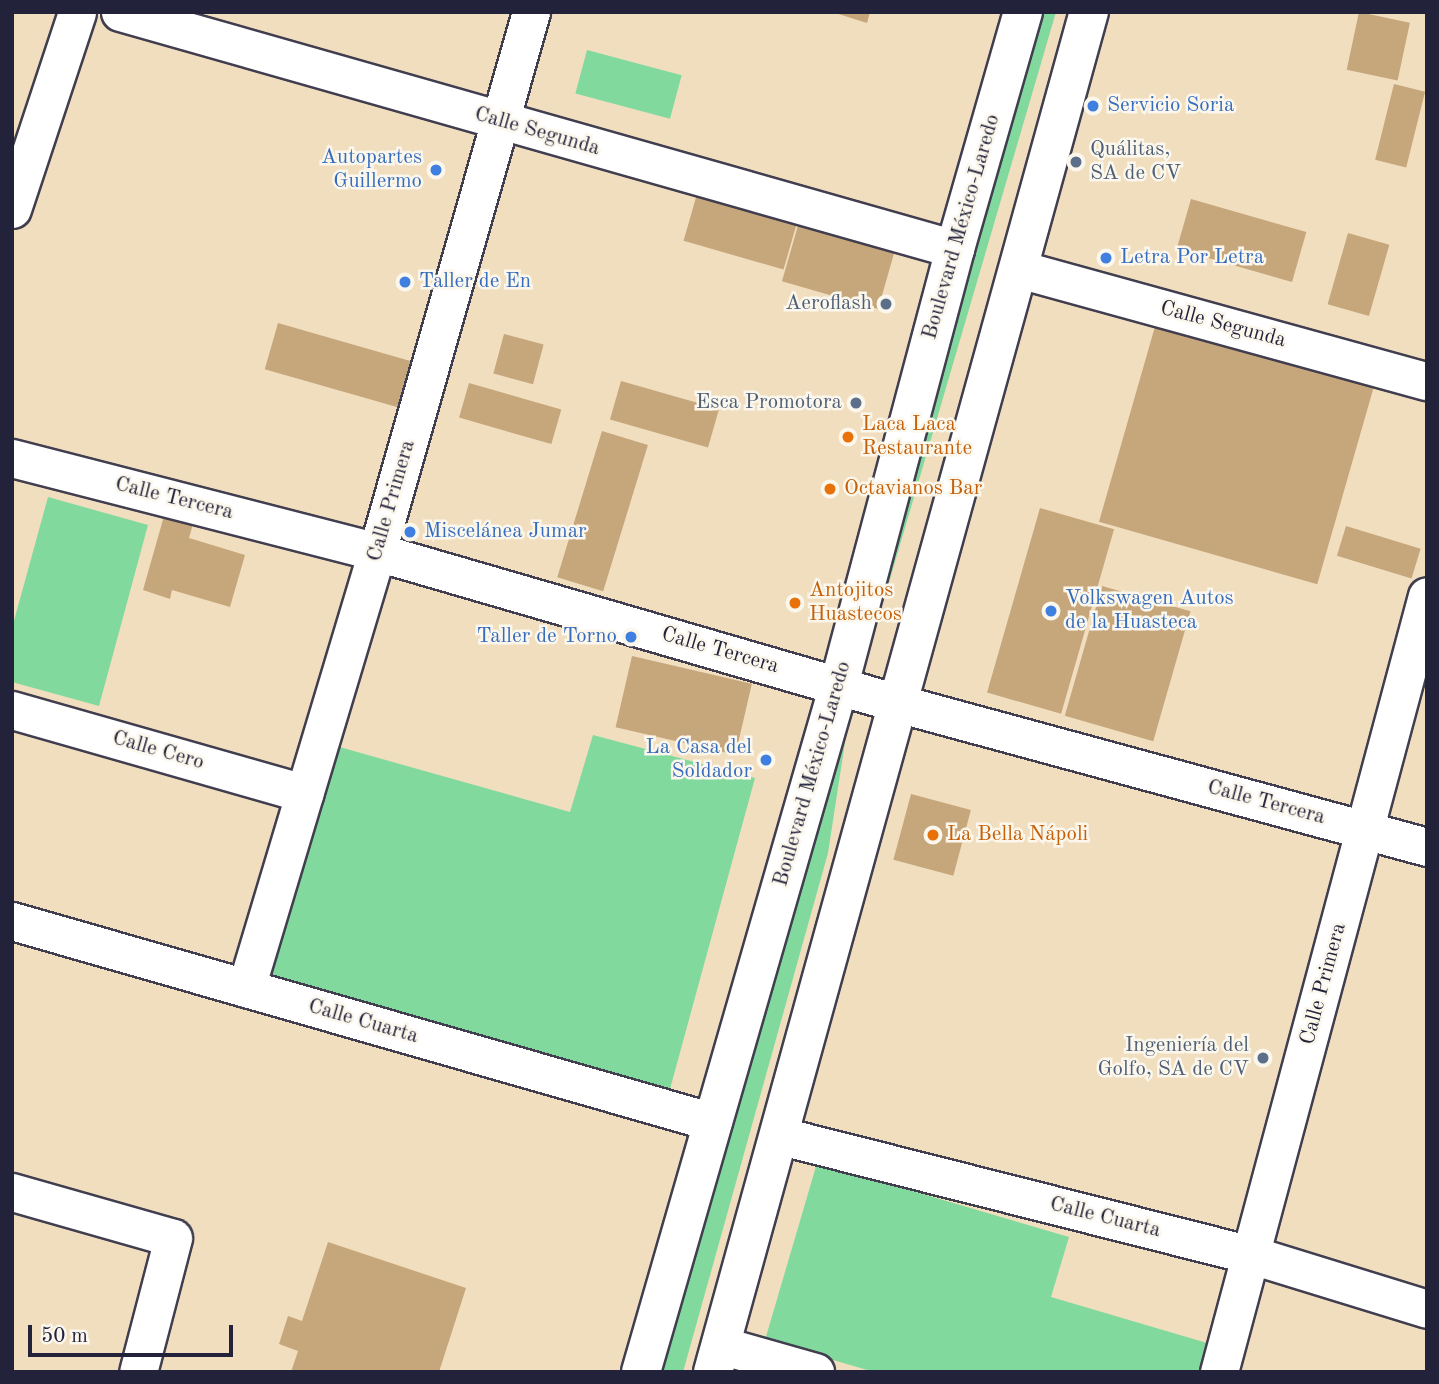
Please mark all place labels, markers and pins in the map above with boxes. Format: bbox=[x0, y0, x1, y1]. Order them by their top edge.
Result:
place label: Servicio Soria bbox=[1107, 93, 1234, 119]
marker: Servicio Soria bbox=[1085, 98, 1101, 114]
place label: Quálitas, SA de CV bbox=[1090, 137, 1181, 187]
place label: Autopartes Guillermo bbox=[321, 145, 422, 195]
marker: Quálitas, SA de CV bbox=[1068, 154, 1084, 170]
marker: Autopartes Guillermo bbox=[428, 162, 444, 178]
place label: Letra Por Letra bbox=[1120, 245, 1264, 271]
marker: Letra Por Letra bbox=[1098, 250, 1114, 266]
place label: Taller de En bbox=[419, 269, 531, 295]
marker: Taller de En bbox=[397, 274, 413, 290]
place label: Aeroflash bbox=[785, 291, 872, 317]
marker: Aeroflash bbox=[878, 296, 894, 312]
place label: Esca Promotora bbox=[696, 390, 842, 416]
marker: Esca Promotora bbox=[848, 395, 864, 411]
place label: Laca Laca Restaurante bbox=[862, 412, 972, 462]
marker: Laca Laca Restaurante bbox=[840, 429, 856, 445]
place label: Octavianos Bar bbox=[844, 476, 982, 502]
marker: Octavianos Bar bbox=[822, 481, 838, 497]
place label: Miscelánea Jumar bbox=[424, 519, 587, 545]
marker: Miscelánea Jumar bbox=[402, 524, 418, 540]
place label: Antojitos Huastecos bbox=[809, 578, 902, 628]
place label: Volkswagen Autos de la Huasteca bbox=[1065, 586, 1234, 636]
marker: Antojitos Huastecos bbox=[787, 595, 803, 611]
marker: Volkswagen Autos de la Huasteca bbox=[1043, 603, 1059, 619]
place label: Taller de Torno bbox=[476, 624, 617, 650]
marker: Taller de Torno bbox=[623, 629, 639, 645]
place label: La Casa del Soldador bbox=[646, 735, 752, 785]
marker: La Casa del Soldador bbox=[758, 752, 774, 768]
place label: La Bella Nápoli bbox=[947, 822, 1088, 848]
marker: La Bella Nápoli bbox=[925, 827, 941, 843]
place label: Ingeniería del Golfo, SA de CV bbox=[1097, 1033, 1249, 1083]
marker: Ingeniería del Golfo, SA de CV bbox=[1255, 1050, 1271, 1066]

